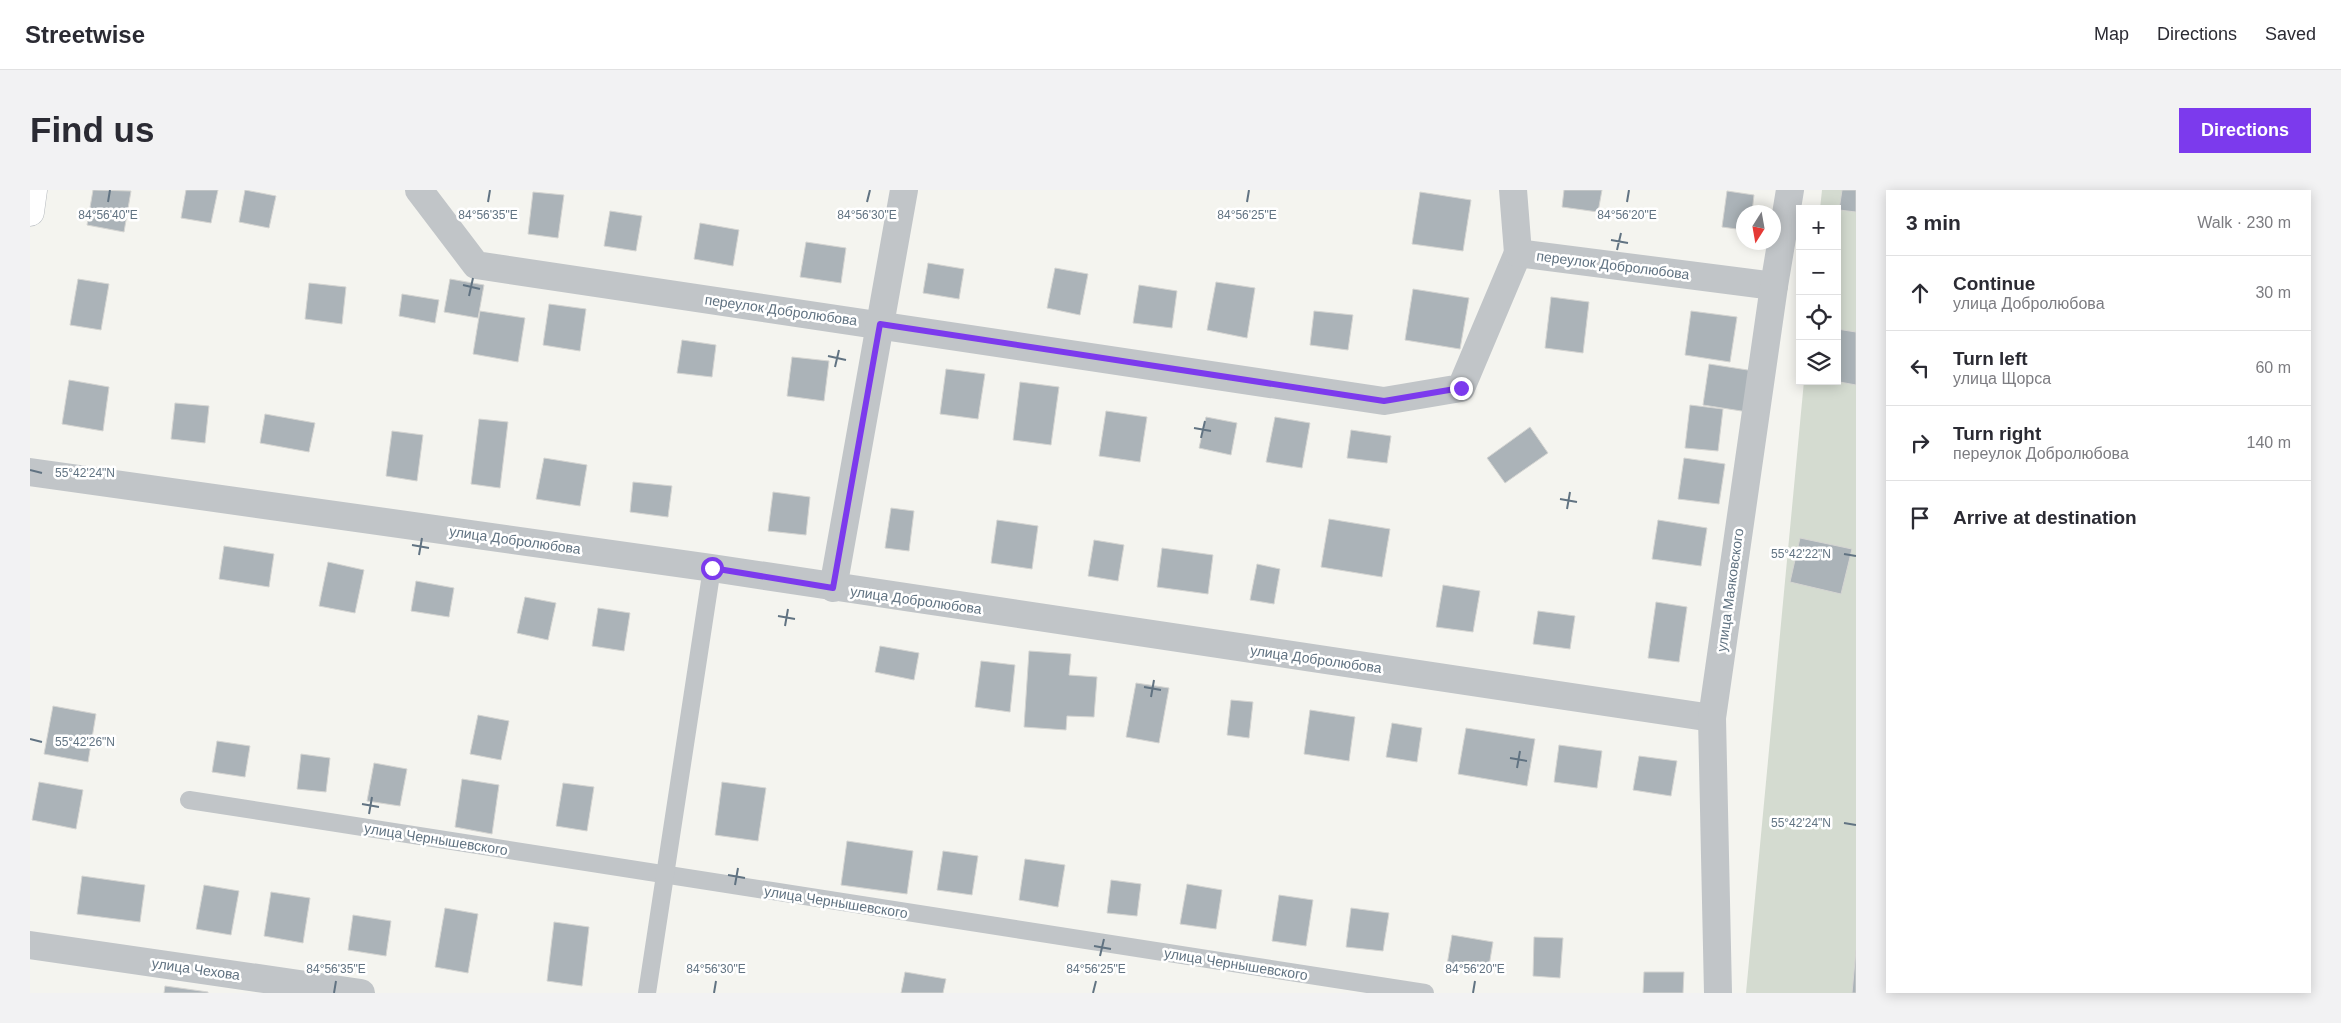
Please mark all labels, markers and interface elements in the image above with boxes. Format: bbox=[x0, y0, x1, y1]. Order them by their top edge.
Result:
text: Streetwise bbox=[25, 21, 145, 48]
text: Map bbox=[2094, 24, 2129, 44]
text: Directions bbox=[2157, 24, 2237, 44]
text: Saved bbox=[2265, 24, 2316, 44]
button: Directions bbox=[2179, 108, 2311, 153]
text: Find us bbox=[30, 110, 154, 149]
north arrow bbox=[1736, 205, 1781, 250]
map controls bbox=[1796, 205, 1841, 385]
button: + bbox=[1796, 205, 1841, 250]
text: 84°56'40"E bbox=[78, 208, 138, 222]
text: 84°56'35"E bbox=[458, 208, 518, 222]
text: 84°56'30"E bbox=[837, 208, 897, 222]
text: 84°56'25"E bbox=[1217, 208, 1277, 222]
text: 84°56'20"E bbox=[1597, 208, 1657, 222]
text: 3 min bbox=[1906, 211, 1961, 234]
text: Walk · 230 m bbox=[2197, 214, 2291, 231]
street label: переулок Добролюбова bbox=[1536, 248, 1691, 282]
button: − bbox=[1796, 250, 1841, 295]
text: Continue bbox=[1953, 273, 2035, 294]
icon: ahead bbox=[1906, 279, 1934, 307]
text: 30 m bbox=[2255, 284, 2291, 301]
street label: переулок Добролюбова bbox=[704, 291, 858, 329]
button: locate bbox=[1796, 295, 1841, 340]
text: улица Добролюбова bbox=[1953, 295, 2105, 312]
button: layers bbox=[1796, 340, 1841, 385]
text: Turn left bbox=[1953, 348, 2028, 369]
icon: left bbox=[1906, 354, 1934, 382]
text: 60 m bbox=[2255, 359, 2291, 376]
text: улица Щорса bbox=[1953, 370, 2051, 387]
route end bbox=[1450, 377, 1473, 400]
text: Turn right bbox=[1953, 423, 2041, 444]
icon: right bbox=[1906, 429, 1934, 457]
text: 140 m bbox=[2247, 434, 2291, 451]
text: переулок Добролюбова bbox=[1953, 445, 2129, 462]
text: 55°42'24"N bbox=[55, 466, 115, 480]
icon: arrive bbox=[1906, 504, 1934, 532]
text: Arrive at destination bbox=[1953, 507, 2137, 528]
street label: улица Добролюбова bbox=[448, 523, 582, 557]
street label: улица Маяковского bbox=[1713, 527, 1747, 653]
text: 55°42'22"N bbox=[1771, 547, 1831, 561]
route start bbox=[701, 557, 724, 580]
street label: улица Добролюбова bbox=[849, 583, 983, 617]
street label: улица Добролюбова bbox=[1249, 642, 1383, 676]
text: 55°42'26"N bbox=[55, 735, 115, 749]
text: 55°42'24"N bbox=[1771, 816, 1831, 830]
street label: улица Чернышевского bbox=[363, 820, 509, 858]
street label: улица Чернышевского bbox=[763, 883, 909, 921]
street label: улица Чернышевского bbox=[1163, 945, 1309, 983]
street label: улица Чехова bbox=[151, 955, 241, 983]
text: 84°56'35"E bbox=[306, 962, 366, 976]
text: 84°56'30"E bbox=[686, 962, 746, 976]
text: 84°56'25"E bbox=[1066, 962, 1126, 976]
text: 84°56'20"E bbox=[1445, 962, 1505, 976]

